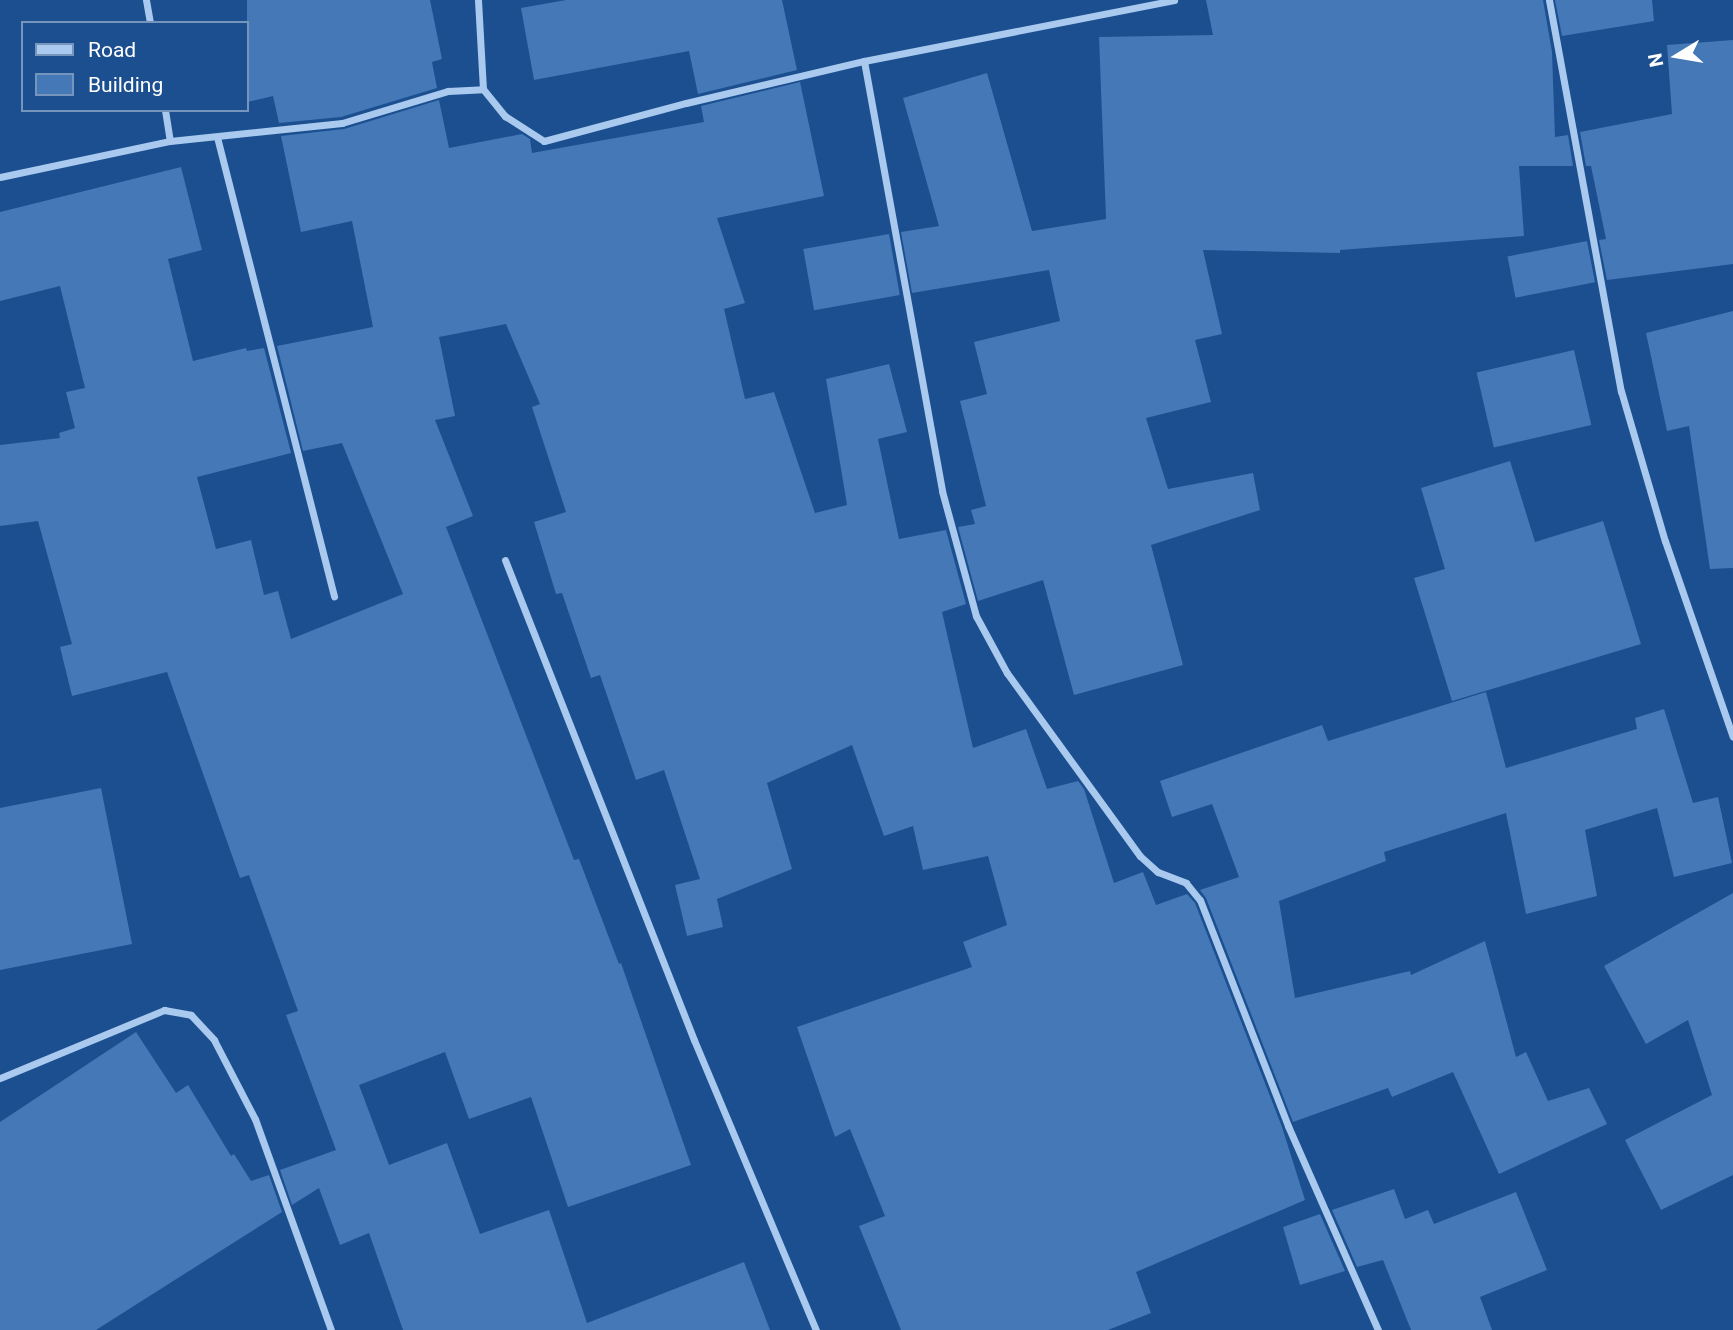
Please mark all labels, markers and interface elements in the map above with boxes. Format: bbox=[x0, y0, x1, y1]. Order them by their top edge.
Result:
legend bbox=[21, 21, 248, 112]
north arrow bbox=[1642, 21, 1712, 91]
text: Road bbox=[88, 38, 136, 62]
text: N bbox=[1643, 51, 1668, 69]
text: Building bbox=[88, 73, 163, 97]

